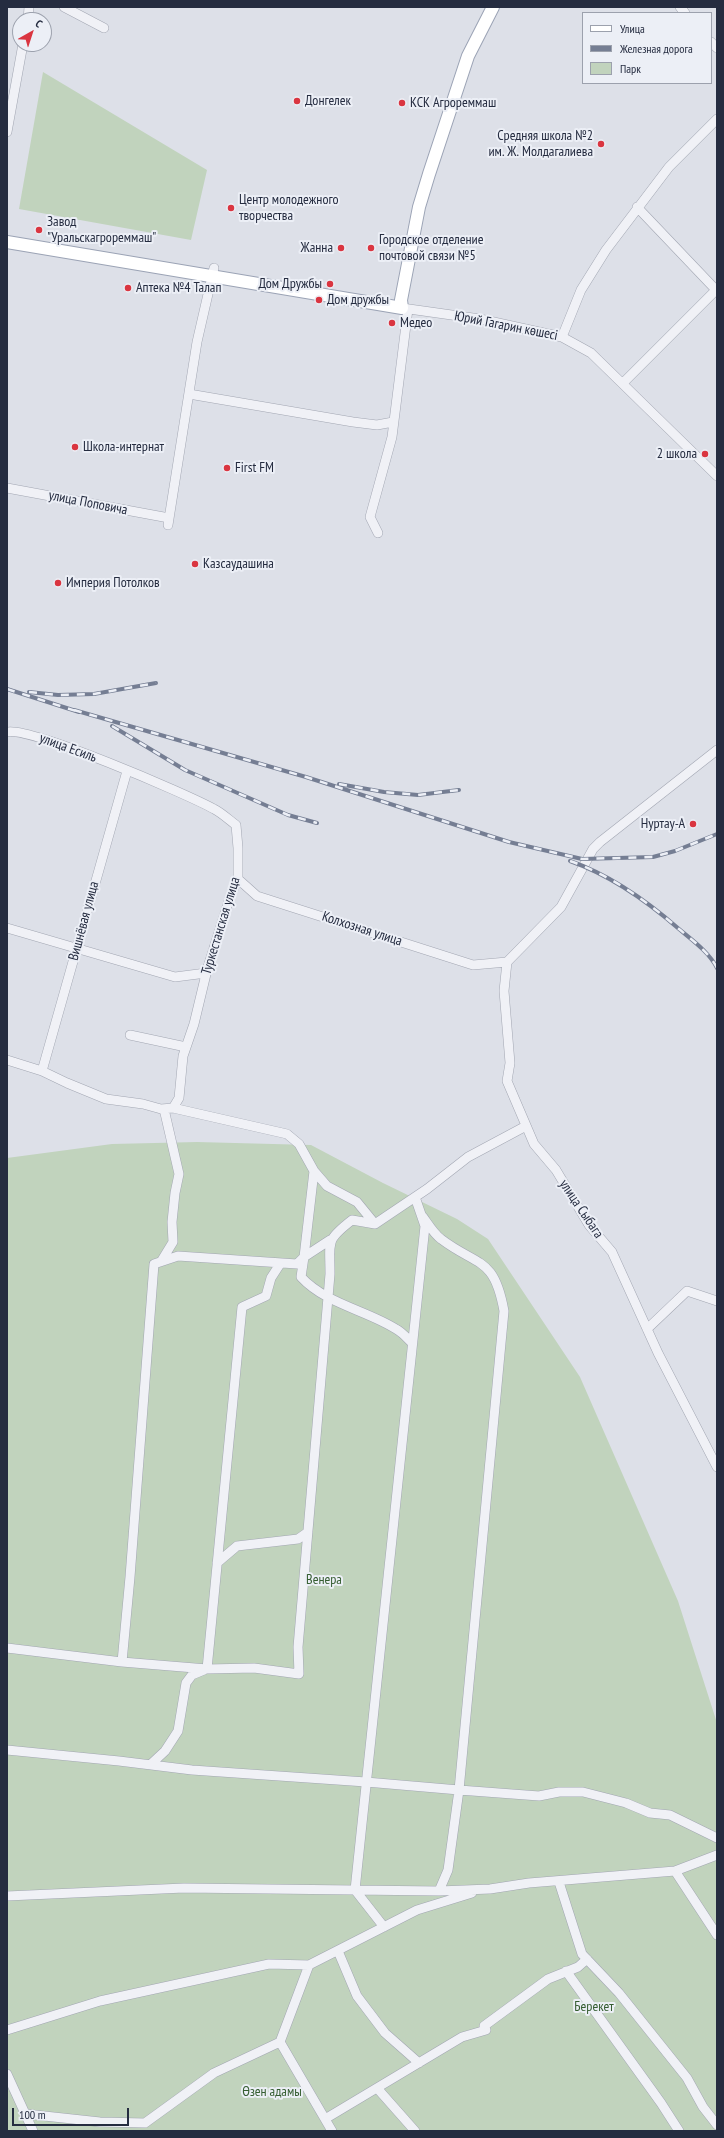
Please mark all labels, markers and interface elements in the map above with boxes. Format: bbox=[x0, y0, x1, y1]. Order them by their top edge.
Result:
north arrow bbox=[12, 12, 52, 52]
legend bbox=[582, 12, 712, 84]
text: С bbox=[33, 16, 45, 30]
text: Улица bbox=[620, 21, 645, 36]
text: Железная дорога bbox=[620, 41, 693, 56]
text: Парк bbox=[620, 61, 641, 76]
place label: Донгелек bbox=[305, 93, 351, 109]
place label: КСК Агрореммаш bbox=[410, 95, 496, 111]
marker: Донгелек bbox=[292, 96, 302, 106]
marker: КСК Агрореммаш bbox=[397, 98, 407, 108]
place label: Средняя школа №2 им. Ж. Молдагалиева bbox=[488, 128, 593, 160]
marker: Средняя школа №2 им. Ж. Молдагалиева bbox=[596, 139, 606, 149]
place label: Центр молодежного творчества bbox=[239, 192, 338, 224]
marker: Центр молодежного творчества bbox=[226, 203, 236, 213]
place label: Завод "Уральскагрореммаш" bbox=[47, 214, 156, 246]
marker: Завод "Уральскагрореммаш" bbox=[34, 225, 44, 235]
place label: Городское отделение почтовой связи №5 bbox=[379, 232, 483, 264]
place label: Жанна bbox=[300, 240, 333, 256]
marker: Жанна bbox=[336, 243, 346, 253]
marker: Городское отделение почтовой связи №5 bbox=[366, 243, 376, 253]
place label: Дом Дружбы bbox=[258, 276, 322, 292]
marker: Дом Дружбы bbox=[325, 279, 335, 289]
place label: Аптека №4 Талап bbox=[136, 280, 221, 296]
marker: Аптека №4 Талап bbox=[123, 283, 133, 293]
place label: Дом дружбы bbox=[327, 292, 389, 308]
marker: Дом дружбы bbox=[314, 295, 324, 305]
street label: Юрий Гагарин көшесі bbox=[453, 308, 559, 344]
place label: Медео bbox=[400, 315, 432, 331]
marker: Медео bbox=[387, 318, 397, 328]
place label: Школа-интернат bbox=[83, 439, 164, 455]
marker: Школа-интернат bbox=[70, 442, 80, 452]
place label: 2 школа bbox=[657, 446, 697, 462]
marker: 2 школа bbox=[700, 449, 710, 459]
place label: First FM bbox=[235, 460, 274, 476]
marker: First FM bbox=[222, 463, 232, 473]
street label: улица Поповича bbox=[47, 487, 129, 519]
place label: Казсаудашина bbox=[203, 556, 274, 572]
marker: Казсаудашина bbox=[190, 559, 200, 569]
place label: Империя Потолков bbox=[66, 575, 160, 591]
marker: Империя Потолков bbox=[53, 578, 63, 588]
street label: улица Есиль bbox=[37, 730, 99, 766]
place label: Нуртау-А bbox=[641, 816, 685, 832]
marker: Нуртау-А bbox=[688, 819, 698, 829]
street label: Туркестанская улица bbox=[198, 875, 244, 977]
street label: Вишнёвая улица bbox=[65, 880, 103, 962]
street label: Колхозная улица bbox=[320, 908, 404, 950]
street label: улица Сыбага bbox=[555, 1177, 607, 1241]
park label: Венера bbox=[306, 1572, 342, 1588]
park label: Берекет bbox=[574, 1999, 614, 2015]
park label: Өзен адамы bbox=[242, 2084, 302, 2100]
scale bar bbox=[14, 2100, 131, 2126]
text: 100 m bbox=[19, 2107, 46, 2122]

